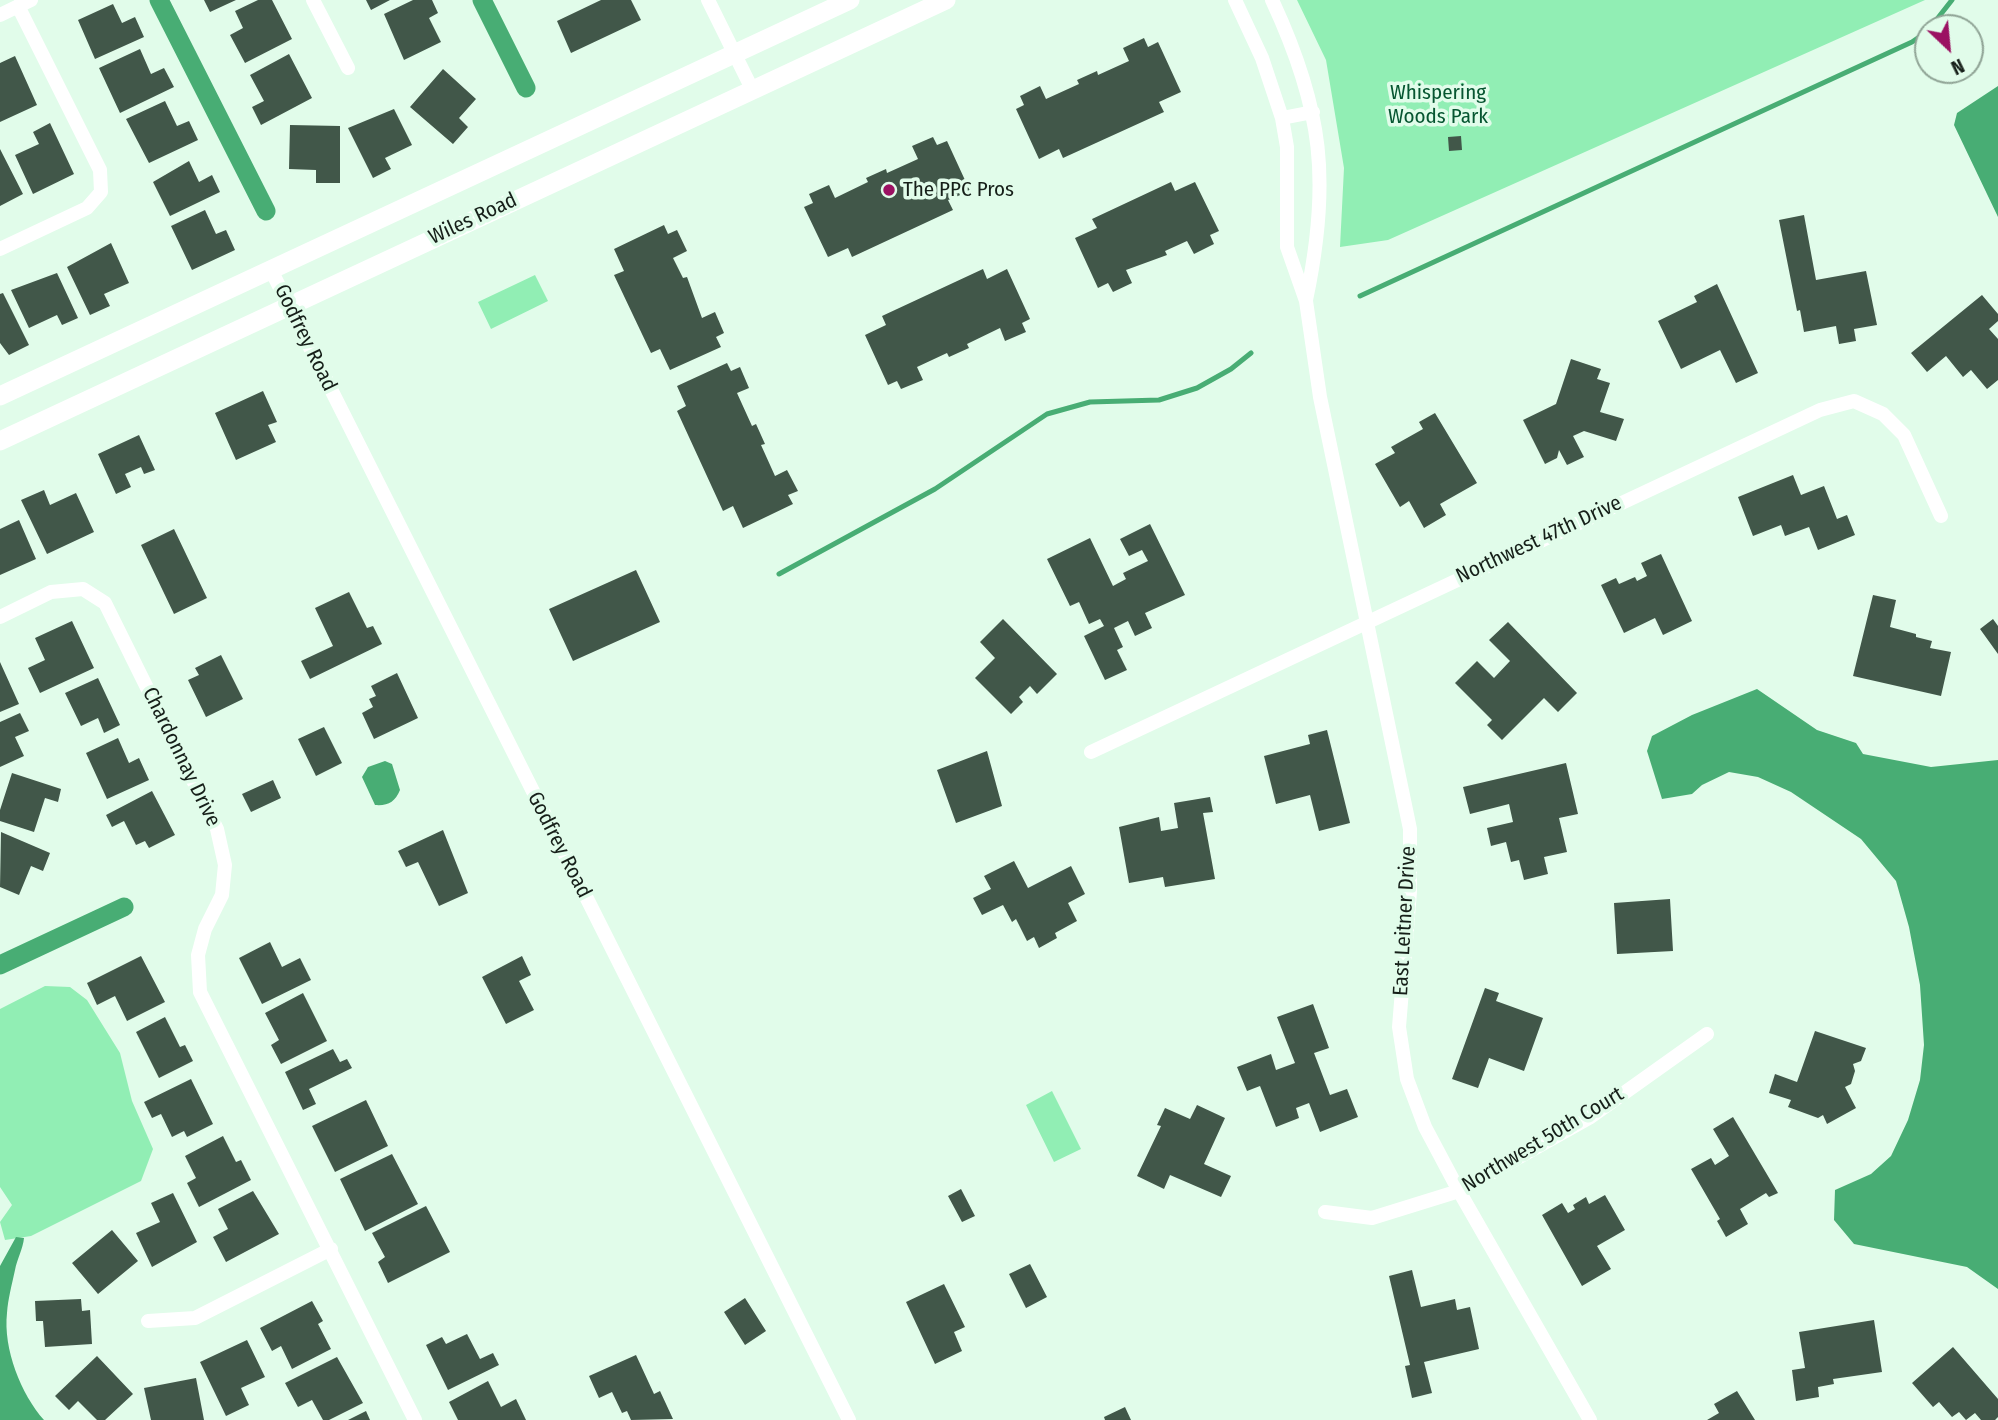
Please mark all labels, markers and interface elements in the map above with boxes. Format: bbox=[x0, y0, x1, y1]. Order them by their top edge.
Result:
north arrow bbox=[1914, 14, 1984, 84]
text: N bbox=[1947, 54, 1968, 79]
park label: Whispering Woods Park bbox=[1388, 80, 1488, 130]
place label: The PPC Pros bbox=[903, 177, 1014, 203]
marker: The PPC Pros bbox=[881, 182, 897, 198]
street label: Wiles Road bbox=[425, 188, 521, 250]
street label: Godfrey Road bbox=[268, 281, 342, 395]
street label: Northwest 47th Drive bbox=[1452, 491, 1626, 589]
street label: Chardonnay Drive bbox=[136, 683, 226, 831]
street label: Godfrey Road bbox=[522, 788, 596, 902]
street label: East Leitner Drive bbox=[1388, 845, 1422, 997]
street label: Northwest 50th Court bbox=[1458, 1082, 1628, 1198]

